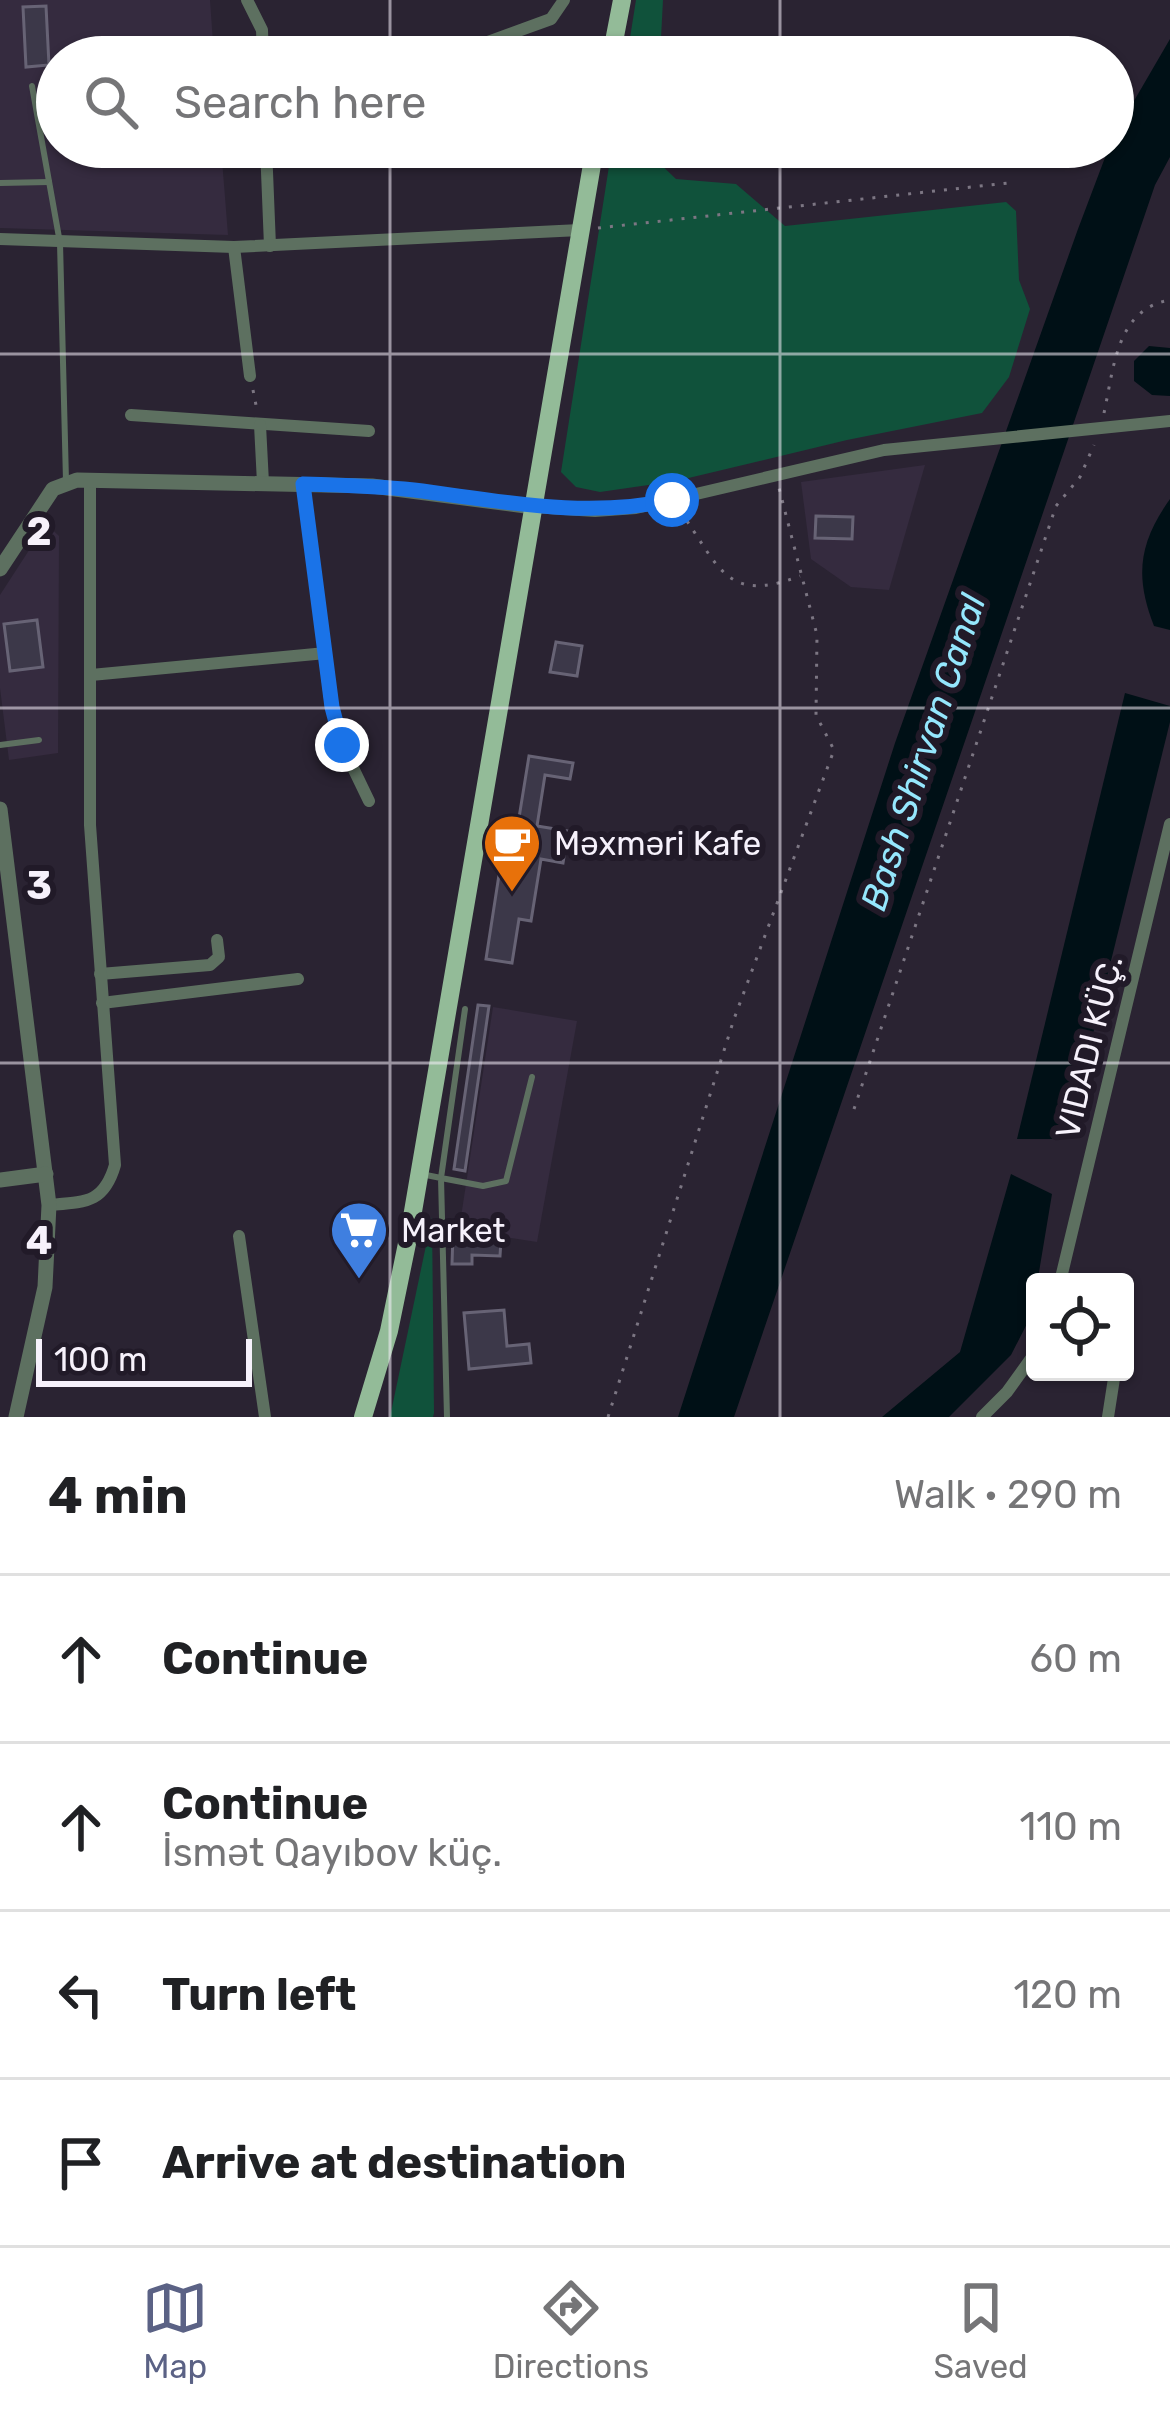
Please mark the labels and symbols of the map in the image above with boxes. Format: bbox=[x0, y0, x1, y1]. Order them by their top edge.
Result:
route start bbox=[645, 473, 699, 527]
text: 2 bbox=[26, 509, 52, 555]
water label: Bash Shirvan Canal bbox=[852, 587, 995, 915]
route end bbox=[315, 718, 369, 772]
cafe icon: Məxməri Kafe bbox=[481, 812, 543, 894]
place label: Məxməri Kafe bbox=[554, 824, 761, 863]
text: 3 bbox=[26, 863, 52, 909]
street label: VIDADI KÜÇ. bbox=[1047, 951, 1131, 1143]
supermarket icon: Market bbox=[328, 1199, 390, 1281]
place label: Market bbox=[401, 1211, 506, 1250]
text: 4 bbox=[26, 1218, 52, 1264]
scale bar bbox=[36, 1333, 252, 1386]

